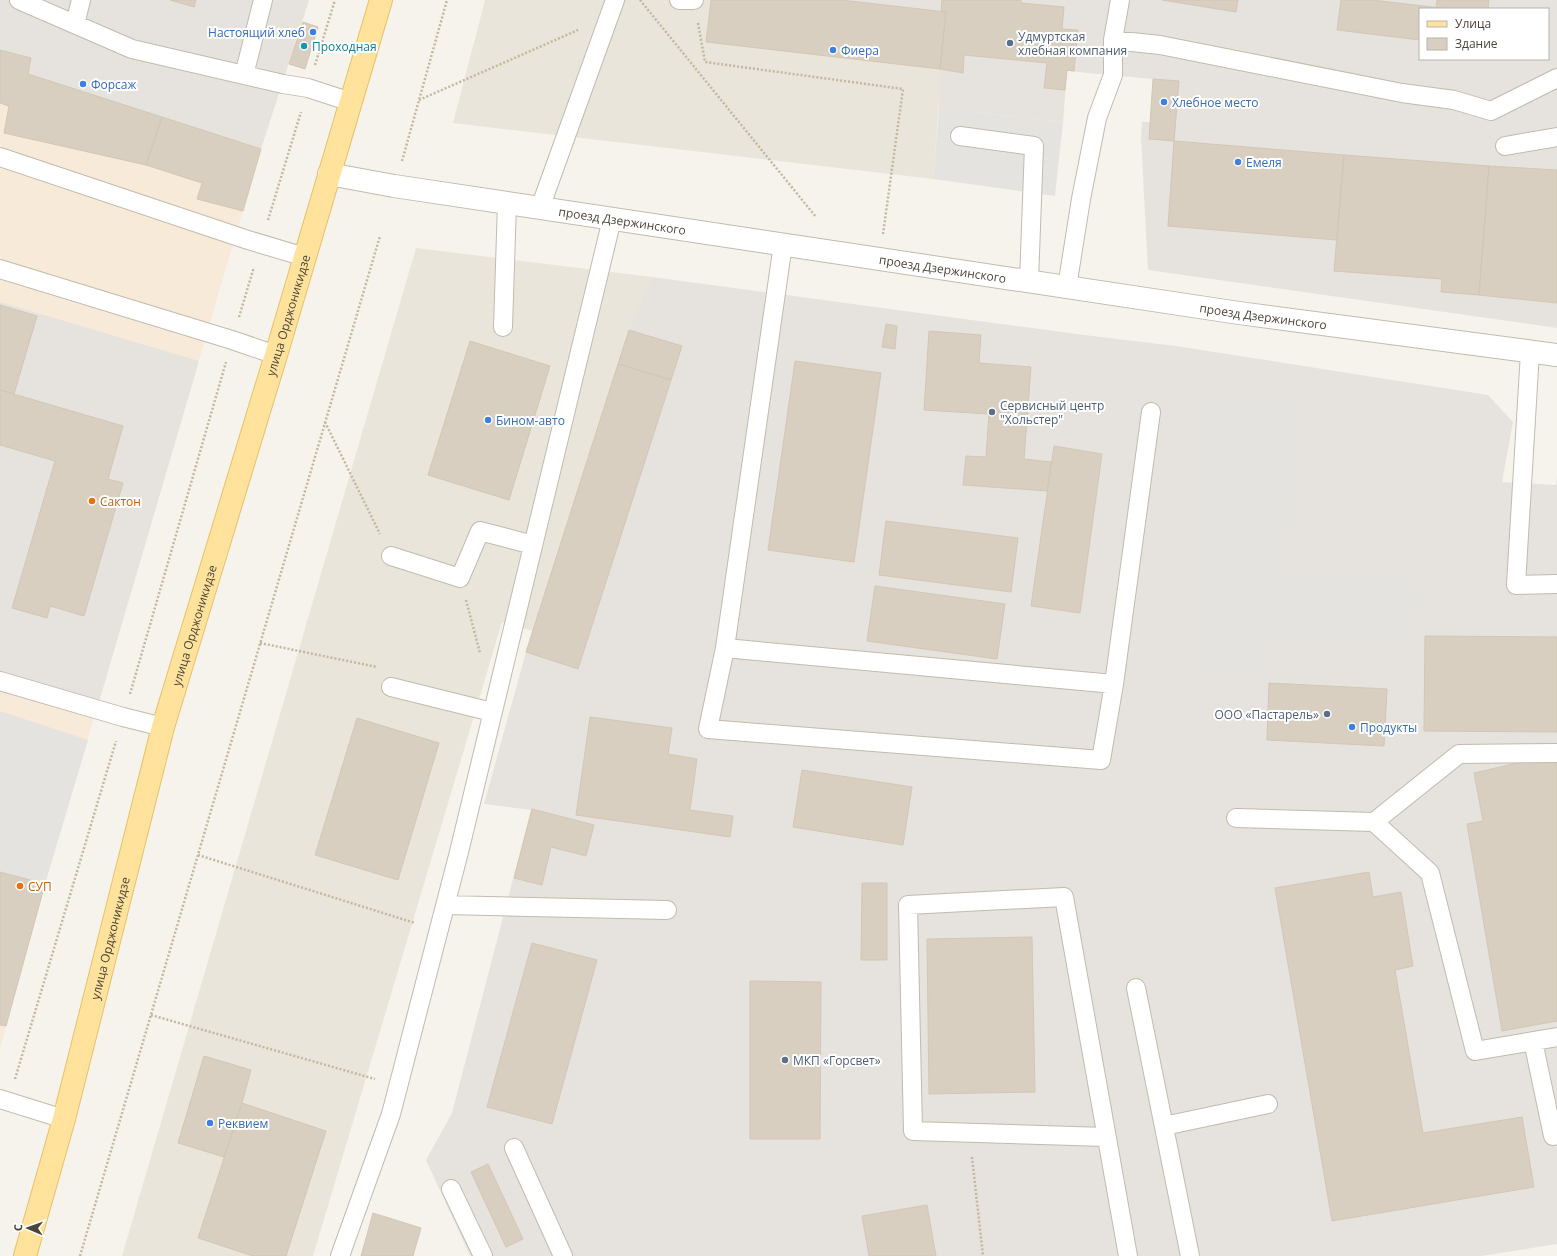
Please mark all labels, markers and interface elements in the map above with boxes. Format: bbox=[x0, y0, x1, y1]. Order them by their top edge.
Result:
legend bbox=[1419, 8, 1549, 60]
text: Улица bbox=[1455, 15, 1491, 32]
place label: Настоящий хлеб bbox=[208, 24, 305, 41]
marker: Настоящий хлеб bbox=[308, 27, 318, 37]
place label: Удмуртская хлебная компания bbox=[1018, 28, 1127, 59]
text: Здание bbox=[1455, 35, 1498, 52]
place label: Проходная bbox=[312, 38, 377, 55]
marker: Удмуртская хлебная компания bbox=[1005, 38, 1015, 48]
marker: Проходная bbox=[299, 41, 309, 51]
place label: Фиера bbox=[841, 42, 879, 59]
marker: Фиера bbox=[828, 45, 838, 55]
place label: Форсаж bbox=[91, 76, 137, 93]
marker: Форсаж bbox=[78, 79, 88, 89]
place label: Хлебное место bbox=[1172, 94, 1259, 111]
marker: Хлебное место bbox=[1159, 97, 1169, 107]
place label: Емеля bbox=[1246, 154, 1282, 171]
marker: Емеля bbox=[1233, 157, 1243, 167]
street label: проезд Дзержинского bbox=[558, 202, 687, 238]
street label: проезд Дзержинского bbox=[878, 251, 1007, 286]
street label: улица Орджоникидзе bbox=[262, 252, 314, 378]
street label: проезд Дзержинского bbox=[1198, 299, 1328, 333]
place label: Сервисный центр "Хольстер" bbox=[1000, 397, 1104, 428]
marker: Сервисный центр "Хольстер" bbox=[987, 407, 997, 417]
place label: Бином-авто bbox=[496, 412, 565, 429]
marker: Бином-авто bbox=[483, 415, 493, 425]
place label: Сактон bbox=[100, 493, 141, 510]
marker: Сактон bbox=[87, 496, 97, 506]
street label: улица Орджоникидзе bbox=[167, 562, 220, 688]
place label: ООО «Пастарель» bbox=[1214, 706, 1319, 723]
marker: ООО «Пастарель» bbox=[1322, 709, 1332, 719]
place label: Продукты bbox=[1360, 719, 1417, 736]
marker: Продукты bbox=[1347, 722, 1357, 732]
street label: улица Орджоникидзе bbox=[86, 875, 133, 1001]
place label: СУП bbox=[28, 878, 52, 895]
marker: СУП bbox=[15, 881, 25, 891]
place label: МКП «Горсвет» bbox=[793, 1052, 881, 1069]
marker: МКП «Горсвет» bbox=[780, 1055, 790, 1065]
place label: Реквием bbox=[218, 1115, 268, 1132]
marker: Реквием bbox=[205, 1118, 215, 1128]
north arrow bbox=[8, 1208, 48, 1248]
text: С bbox=[10, 1224, 25, 1231]

